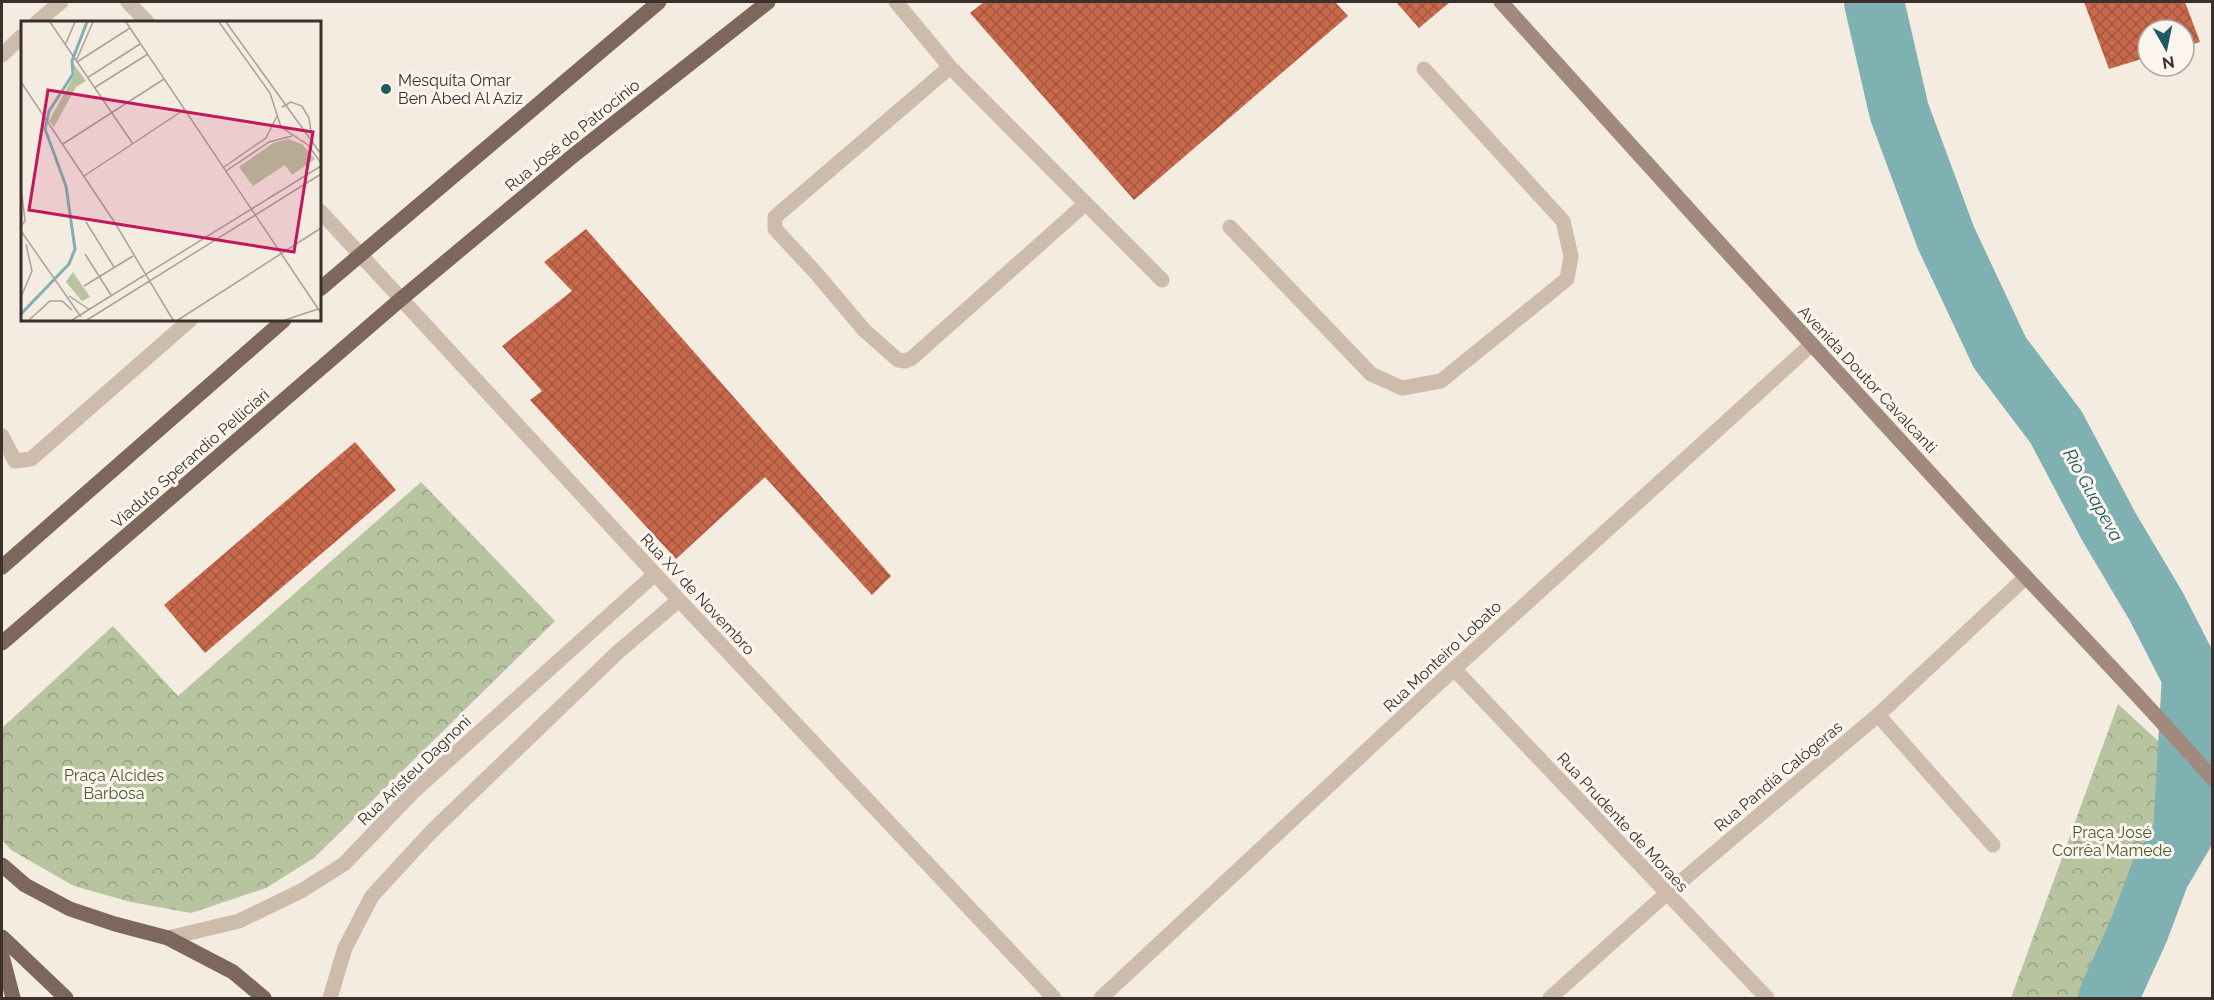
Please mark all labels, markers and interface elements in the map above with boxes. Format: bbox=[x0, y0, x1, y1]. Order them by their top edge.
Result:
north arrow bbox=[2136, 18, 2196, 78]
inset map bbox=[21, 21, 321, 321]
text: N bbox=[2161, 52, 2176, 73]
place label: Mesquita Omar Ben Abed Al Aziz bbox=[398, 71, 523, 108]
street label: Rua José do Patrocínio bbox=[501, 75, 643, 195]
marker: Mesquita Omar Ben Abed Al Aziz bbox=[379, 82, 393, 96]
street label: Avenida Doutor Cavalcanti bbox=[1794, 302, 1941, 457]
street label: Viaduto Sperandio Pelliciari bbox=[108, 385, 273, 532]
water label: Rio Guapeva bbox=[2059, 445, 2128, 545]
street label: Rua XV de Novembro bbox=[636, 530, 759, 659]
street label: Rua Monteiro Lobato bbox=[1379, 597, 1505, 716]
street label: Rua Aristeu Dagnoni bbox=[354, 712, 475, 829]
street label: Rua Pandiá Calógeras bbox=[1710, 717, 1847, 836]
street label: Rua Prudente de Moraes bbox=[1553, 749, 1692, 896]
park label: Praça Alcides Barbosa bbox=[64, 766, 164, 803]
park label: Praça José Corrêa Mamede bbox=[2052, 823, 2172, 860]

